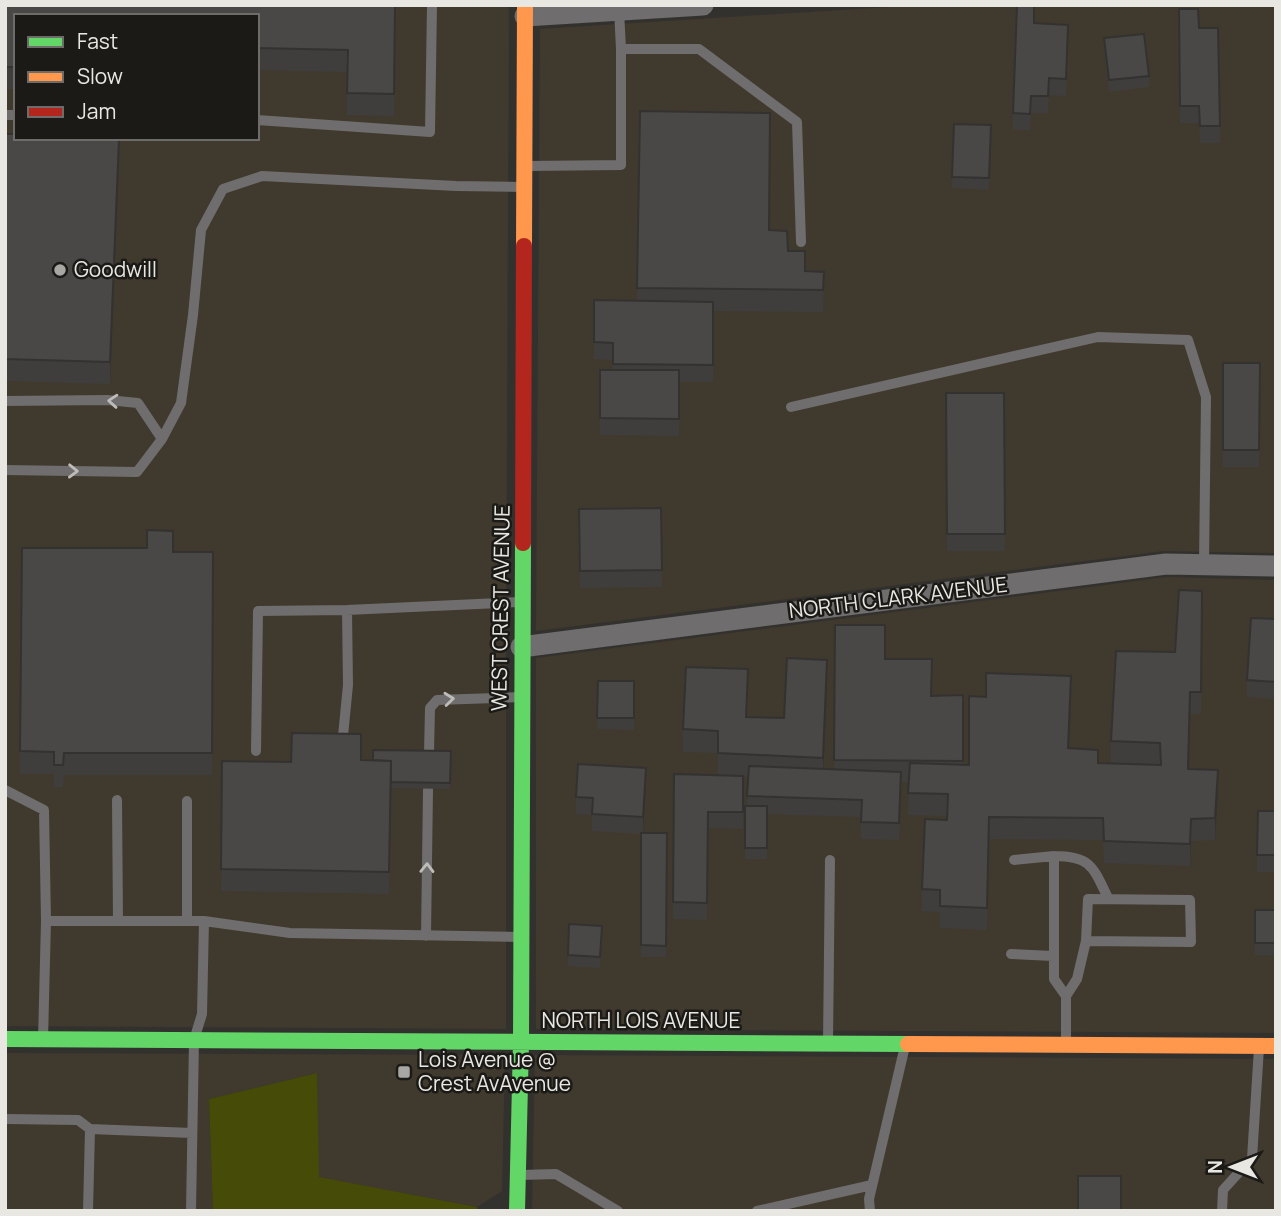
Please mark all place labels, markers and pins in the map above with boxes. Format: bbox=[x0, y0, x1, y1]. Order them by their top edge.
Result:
place label: Goodwill bbox=[74, 255, 157, 283]
marker: Goodwill bbox=[52, 262, 68, 278]
place label: Lois Avenue @ Crest AvAvenue bbox=[418, 1045, 571, 1097]
marker: Lois Avenue @ Crest AvAvenue bbox=[396, 1064, 412, 1080]

